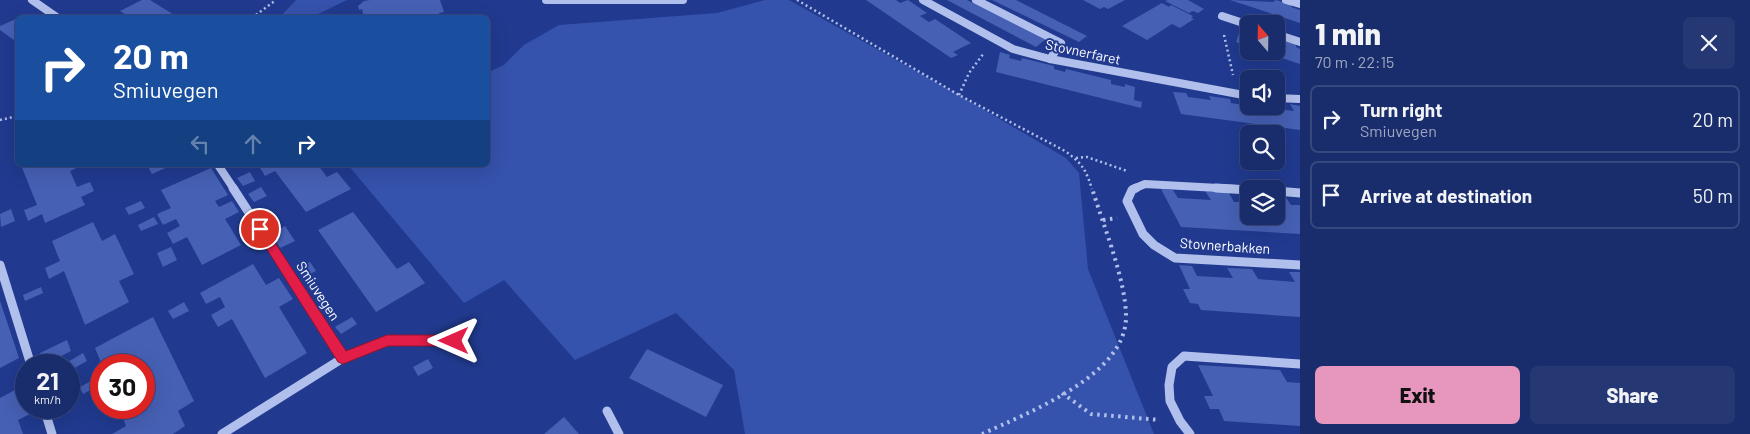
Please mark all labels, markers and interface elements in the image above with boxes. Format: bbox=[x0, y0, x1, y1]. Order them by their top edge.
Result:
north arrow bbox=[1240, 15, 1285, 60]
map controls bbox=[1240, 15, 1285, 225]
text: 1 min bbox=[1315, 15, 1381, 51]
button: close bbox=[1683, 17, 1735, 69]
text: 20 m bbox=[113, 34, 189, 76]
icon: right bbox=[30, 35, 95, 100]
street label: Stovnerfaret bbox=[1044, 35, 1122, 68]
text: 70 m · 22:15 bbox=[1315, 52, 1394, 71]
button: sound bbox=[1240, 70, 1285, 115]
text: Smiuvegen bbox=[113, 76, 219, 102]
text: Turn right bbox=[1360, 98, 1442, 121]
icon: right bbox=[1317, 105, 1345, 133]
text: 20 m bbox=[1693, 108, 1733, 131]
text: Smiuvegen bbox=[1360, 121, 1437, 140]
button: search bbox=[1240, 125, 1285, 170]
icon: left bbox=[186, 130, 214, 158]
icon: ahead bbox=[239, 130, 267, 158]
icon: right bbox=[292, 130, 320, 158]
button: layers bbox=[1240, 180, 1285, 225]
icon: arrive bbox=[1317, 181, 1345, 209]
text: Arrive at destination bbox=[1360, 184, 1532, 207]
text: 50 m bbox=[1693, 184, 1733, 207]
pin bbox=[239, 208, 281, 250]
icon: arrive bbox=[246, 215, 274, 243]
street label: Stovnerbakken bbox=[1179, 234, 1271, 257]
street label: Smiuvegen bbox=[293, 258, 344, 324]
position arrow bbox=[427, 314, 479, 366]
speed limit sign: 30 bbox=[90, 354, 155, 419]
text: 21 bbox=[36, 365, 59, 395]
button: Exit bbox=[1315, 366, 1520, 424]
button: Share bbox=[1530, 366, 1735, 424]
text: km/h bbox=[34, 392, 61, 406]

